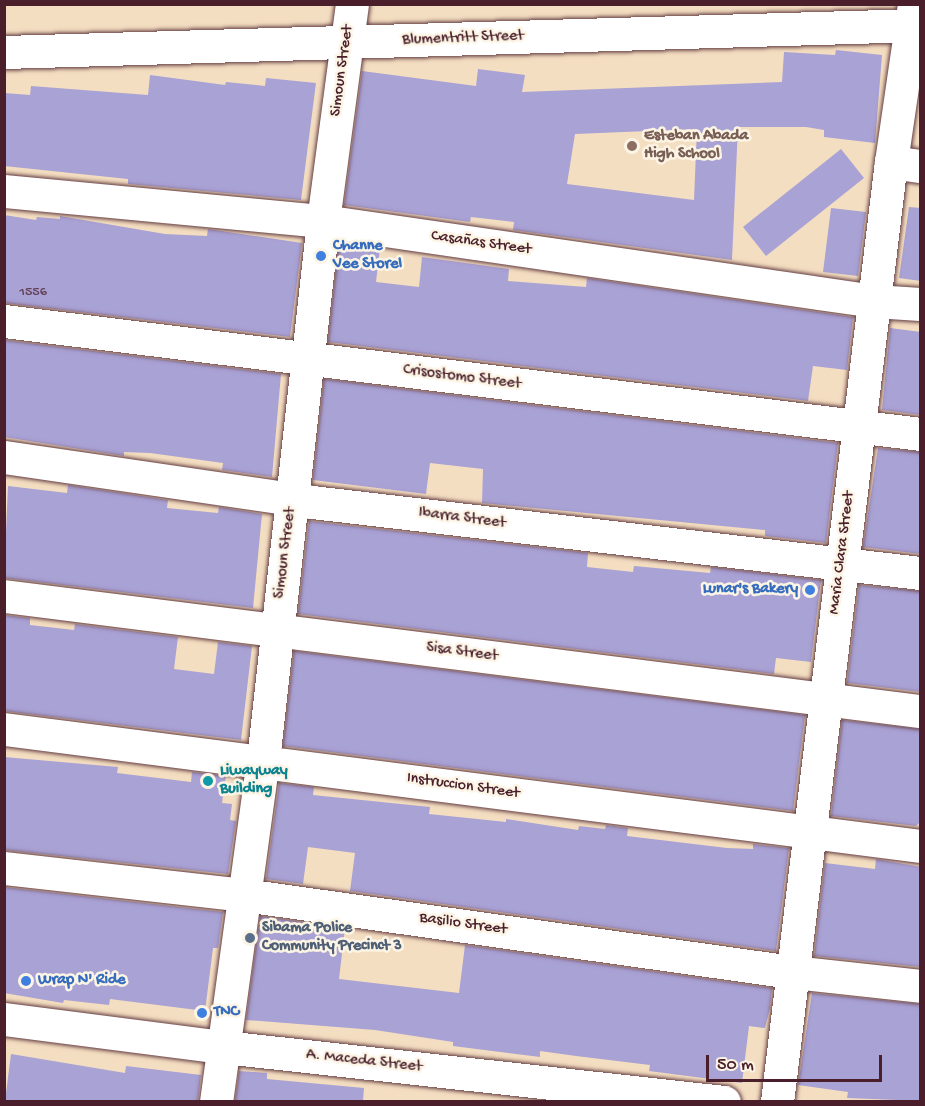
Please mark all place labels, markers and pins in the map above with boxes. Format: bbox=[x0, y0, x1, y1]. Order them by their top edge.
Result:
place label: Esteban Abada High School bbox=[644, 127, 748, 165]
marker: Esteban Abada High School bbox=[625, 139, 639, 153]
place label: Channe Vee Storel bbox=[333, 237, 402, 275]
marker: Channe Vee Storel bbox=[314, 249, 328, 263]
place label: Lunar's Bakery bbox=[703, 580, 798, 600]
marker: Lunar's Bakery bbox=[803, 583, 817, 597]
place label: Liwayway Building bbox=[220, 762, 288, 800]
marker: Liwayway Building bbox=[201, 774, 215, 788]
place label: Sibama Police Community Precinct 3 bbox=[262, 919, 402, 957]
marker: Sibama Police Community Precinct 3 bbox=[243, 931, 257, 945]
place label: Wrap N' Ride bbox=[38, 971, 126, 991]
marker: Wrap N' Ride bbox=[19, 974, 33, 988]
place label: TNC bbox=[214, 1003, 239, 1023]
marker: TNC bbox=[195, 1006, 209, 1020]

